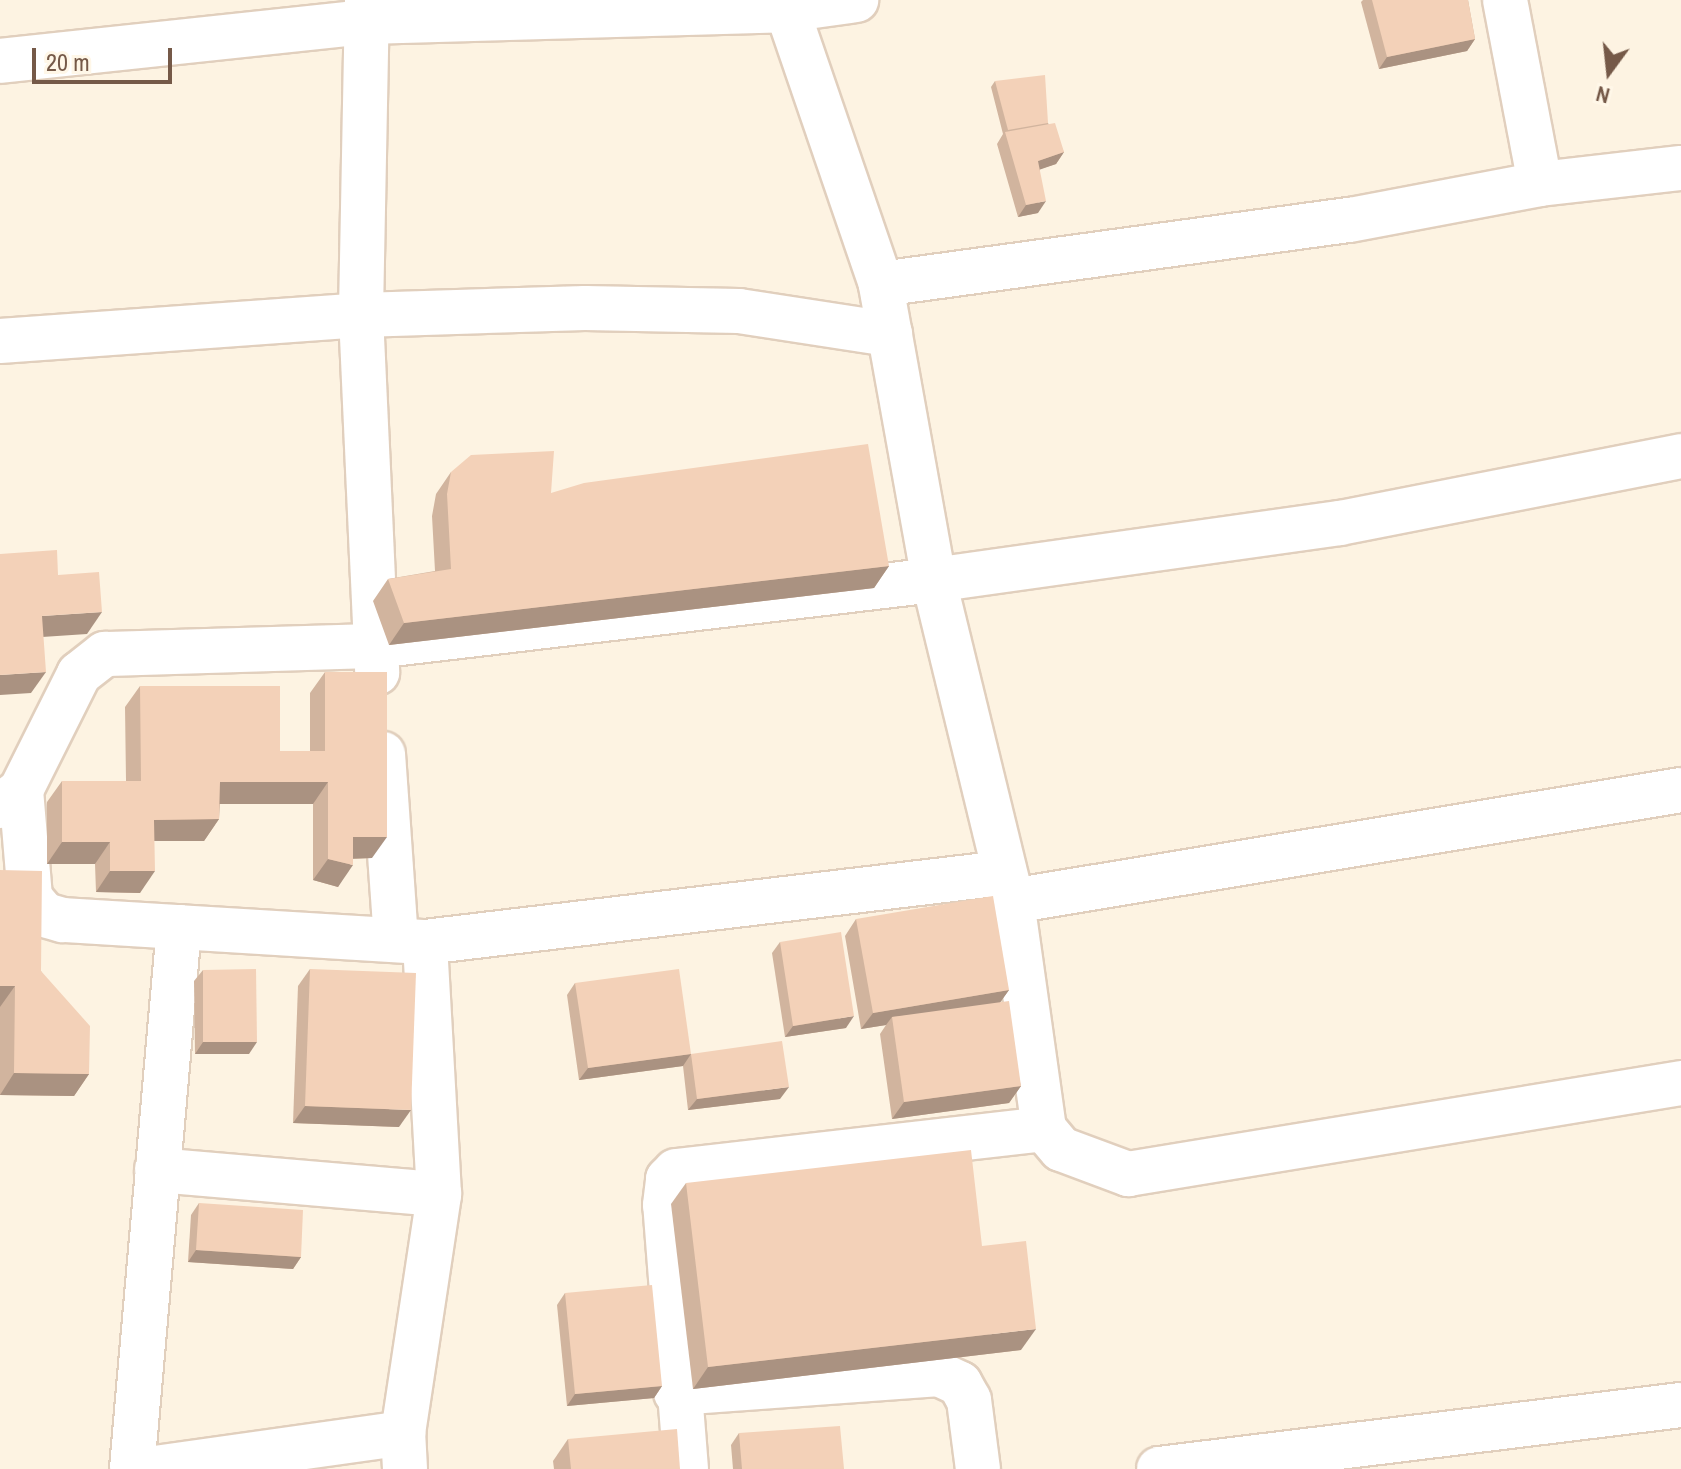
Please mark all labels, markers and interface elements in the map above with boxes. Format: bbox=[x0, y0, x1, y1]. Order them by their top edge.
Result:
scale bar bbox=[36, 32, 176, 82]
north arrow bbox=[1569, 32, 1649, 112]
text: 20 m bbox=[46, 46, 90, 78]
text: N bbox=[1593, 79, 1613, 111]

